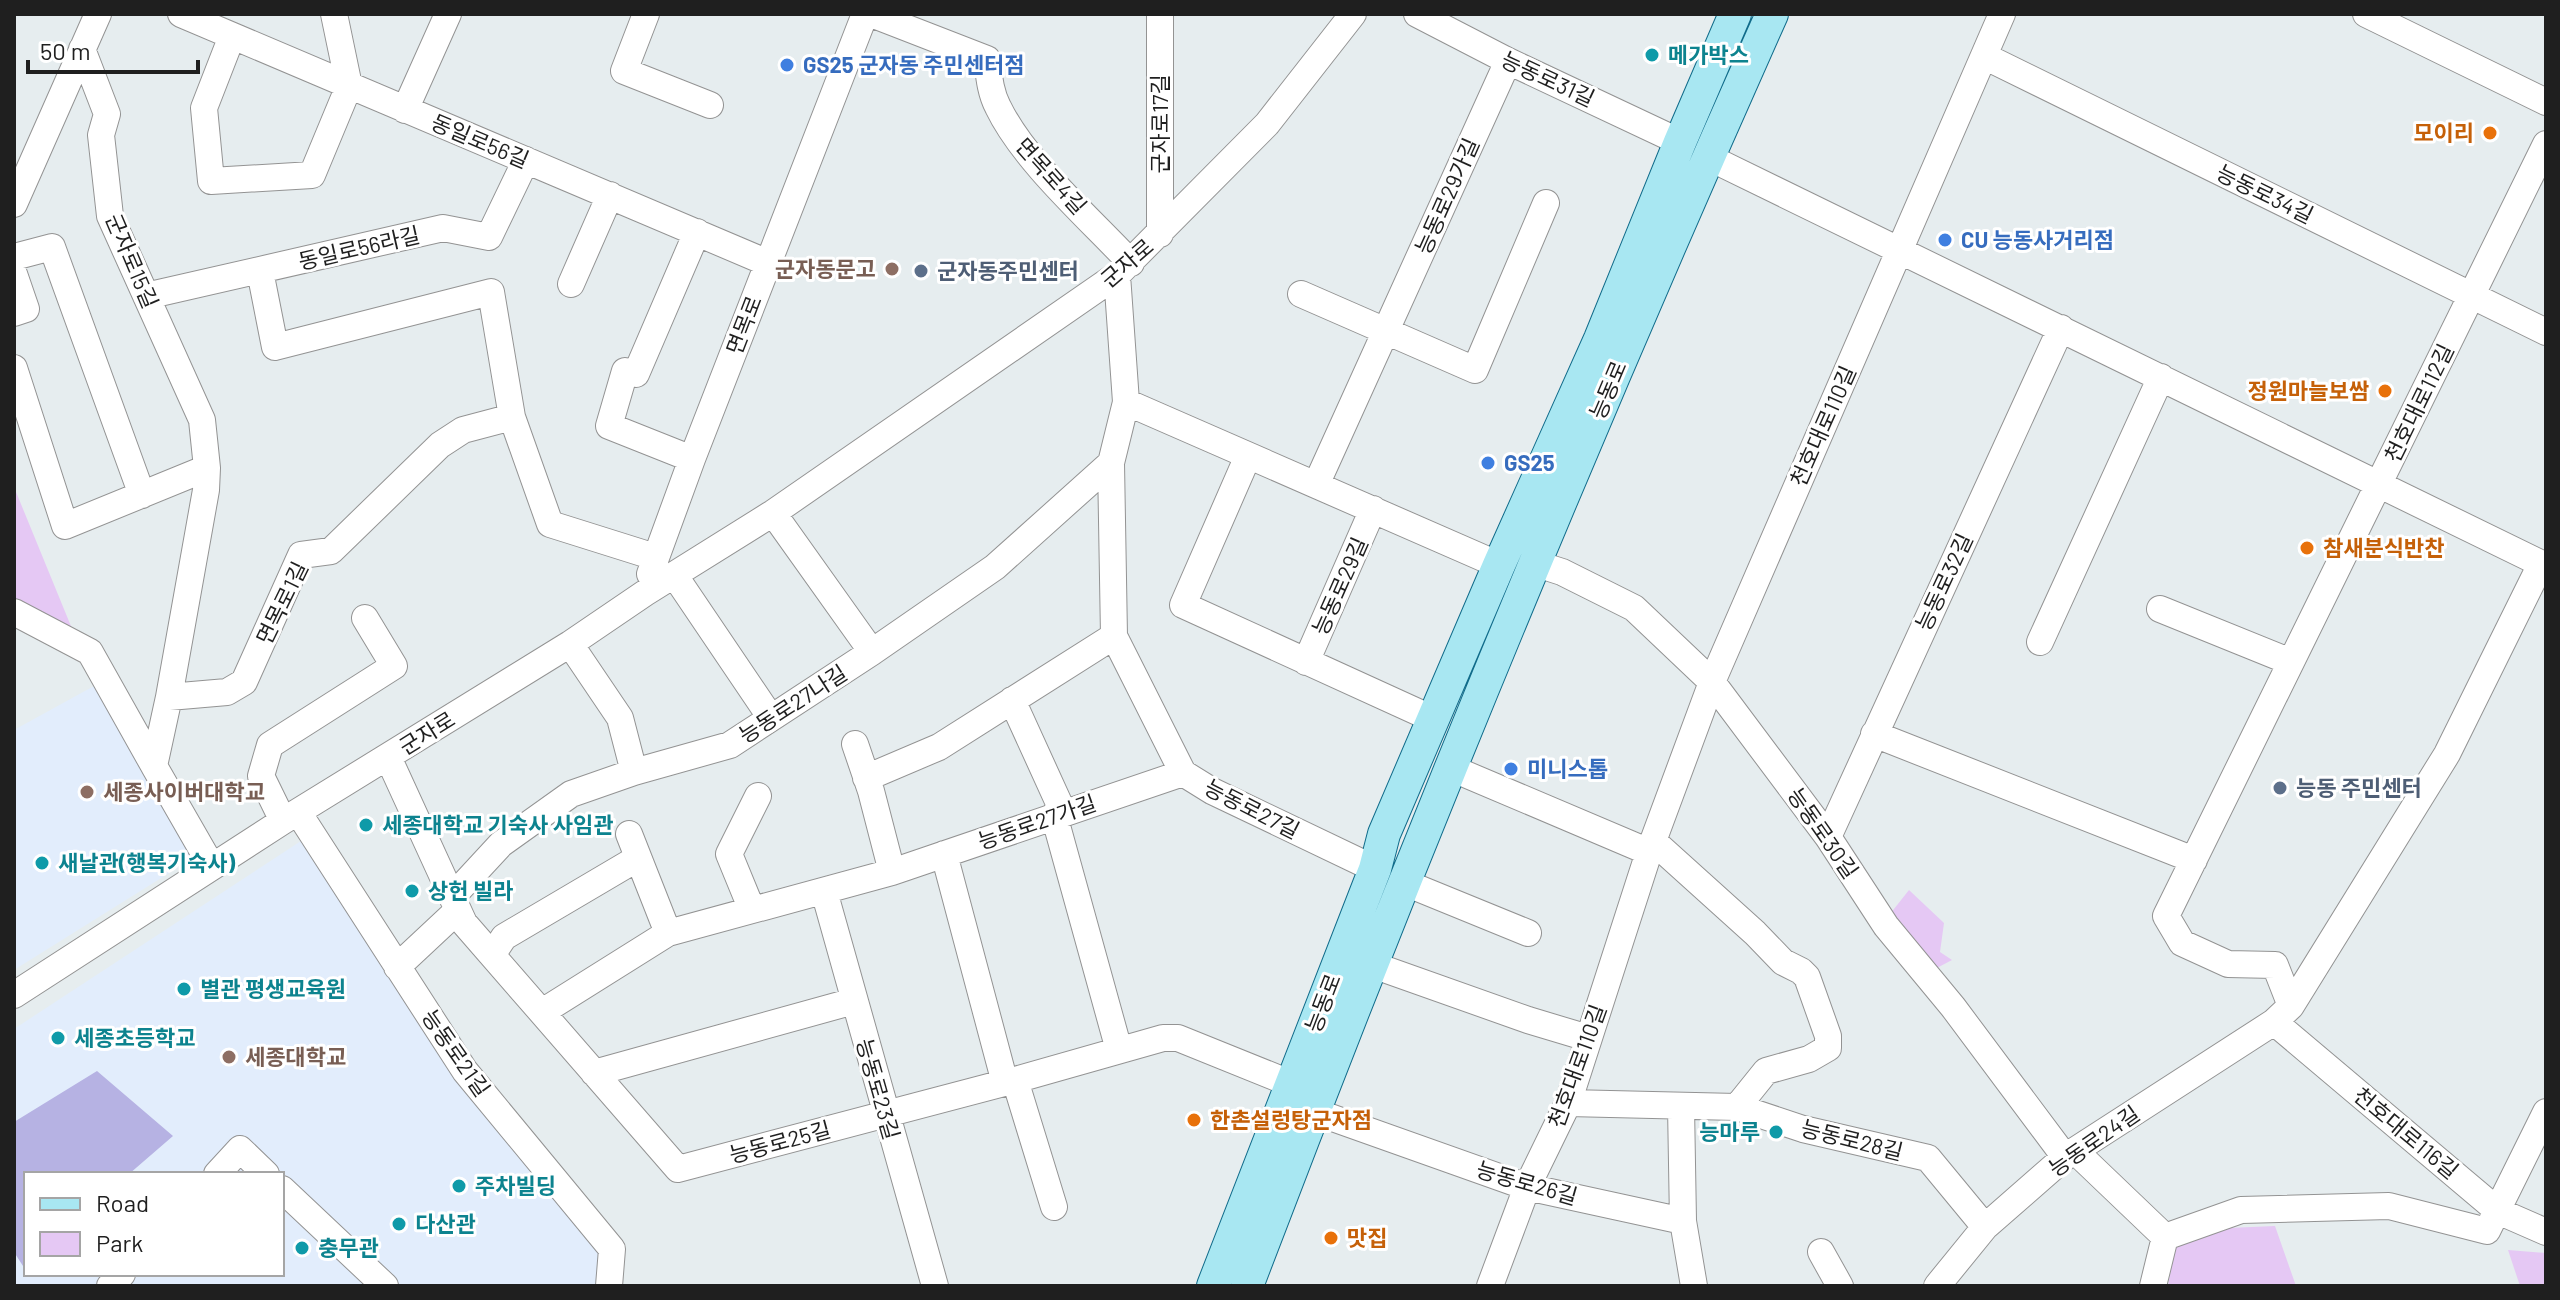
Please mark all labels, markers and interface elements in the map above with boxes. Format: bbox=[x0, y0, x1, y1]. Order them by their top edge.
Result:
scale bar bbox=[28, 24, 198, 74]
text: 50 m bbox=[40, 36, 91, 65]
place label: 메가박스 bbox=[1668, 41, 1749, 67]
street label: 능동로31길 bbox=[1498, 45, 1599, 111]
marker: 메가박스 bbox=[1643, 46, 1661, 64]
place label: GS25 군자동 주민센터점 bbox=[803, 51, 1024, 77]
marker: GS25 군자동 주민센터점 bbox=[778, 56, 796, 74]
street label: 군자로17길 bbox=[1146, 74, 1172, 174]
street label: 동일로56길 bbox=[428, 108, 533, 172]
place label: 모이리 bbox=[2413, 119, 2474, 145]
marker: 모이리 bbox=[2481, 124, 2499, 142]
street label: 면목로4길 bbox=[1011, 132, 1093, 219]
street label: 능동로29가길 bbox=[1409, 133, 1483, 258]
street label: 능동로34길 bbox=[2213, 159, 2318, 228]
street label: 군자로15길 bbox=[101, 210, 164, 312]
street label: 동일로56라길 bbox=[296, 220, 422, 274]
place label: CU 능동사거리점 bbox=[1961, 226, 2114, 252]
marker: CU 능동사거리점 bbox=[1936, 231, 1954, 249]
street label: 군자로 bbox=[1095, 233, 1158, 292]
place label: 군자동문고 bbox=[775, 255, 876, 281]
place label: 군자동주민센터 bbox=[937, 257, 1079, 283]
marker: 군자동문고 bbox=[883, 260, 901, 278]
marker: 군자동주민센터 bbox=[912, 262, 930, 280]
street label: 면목로 bbox=[720, 292, 766, 358]
street label: 천호대로112길 bbox=[2378, 339, 2458, 466]
street label: 능동로 bbox=[1583, 357, 1631, 423]
street label: 천호대로110길 bbox=[1784, 361, 1860, 490]
place label: 정원마늘보쌈 bbox=[2248, 377, 2369, 403]
marker: 정원마늘보쌈 bbox=[2376, 382, 2394, 400]
place label: GS25 bbox=[1504, 449, 1555, 475]
marker: GS25 bbox=[1479, 454, 1497, 472]
street label: 능동로32길 bbox=[1909, 529, 1977, 634]
street label: 능동로29길 bbox=[1306, 533, 1372, 638]
place label: 참새분식반찬 bbox=[2323, 534, 2444, 560]
marker: 참새분식반찬 bbox=[2298, 539, 2316, 557]
street label: 면목로1길 bbox=[250, 557, 312, 648]
street label: 능동로27나길 bbox=[734, 659, 851, 748]
street label: 군자로 bbox=[394, 705, 459, 759]
place label: 미니스톱 bbox=[1527, 755, 1608, 781]
marker: 미니스톱 bbox=[1502, 760, 1520, 778]
street label: 능동로27길 bbox=[1201, 773, 1304, 843]
place label: 능동 주민센터 bbox=[2296, 774, 2422, 800]
place label: 세종사이버대학교 bbox=[103, 778, 265, 804]
marker: 능동 주민센터 bbox=[2271, 779, 2289, 797]
street label: 능동로30길 bbox=[1783, 782, 1865, 883]
marker: 세종사이버대학교 bbox=[78, 783, 96, 801]
street label: 능동로27가길 bbox=[974, 789, 1099, 853]
place label: 세종대학교 기숙사 사임관 bbox=[382, 811, 613, 837]
marker: 세종대학교 기숙사 사임관 bbox=[357, 816, 375, 834]
place label: 새날관(행복기숙사) bbox=[58, 849, 236, 875]
marker: 새날관(행복기숙사) bbox=[33, 854, 51, 872]
place label: 상헌 빌라 bbox=[428, 877, 513, 903]
marker: 상헌 빌라 bbox=[403, 882, 421, 900]
street label: 능동로 bbox=[1299, 970, 1345, 1036]
place label: 별관 평생교육원 bbox=[200, 975, 346, 1001]
marker: 별관 평생교육원 bbox=[175, 980, 193, 998]
street label: 천호대로110길 bbox=[1542, 1001, 1610, 1131]
street label: 능동로21길 bbox=[417, 1004, 496, 1101]
place label: 세종초등학교 bbox=[74, 1024, 195, 1050]
marker: 세종초등학교 bbox=[49, 1029, 67, 1047]
street label: 능동로23길 bbox=[852, 1035, 906, 1142]
place label: 세종대학교 bbox=[245, 1043, 346, 1069]
marker: 세종대학교 bbox=[220, 1048, 238, 1066]
street label: 천호대로116길 bbox=[2349, 1081, 2464, 1183]
street label: 능동로24길 bbox=[2043, 1099, 2144, 1181]
place label: 한촌설렁탕군자점 bbox=[1210, 1106, 1372, 1132]
marker: 한촌설렁탕군자점 bbox=[1185, 1111, 1203, 1129]
street label: 능동로28길 bbox=[1799, 1114, 1906, 1164]
street label: 능동로25길 bbox=[726, 1115, 833, 1167]
place label: 능마루 bbox=[1699, 1118, 1760, 1144]
marker: 능마루 bbox=[1767, 1123, 1785, 1141]
street label: 능동로26길 bbox=[1474, 1155, 1581, 1209]
legend bbox=[24, 1172, 284, 1276]
place label: 주차빌딩 bbox=[475, 1172, 556, 1198]
marker: 주차빌딩 bbox=[450, 1177, 468, 1195]
text: Road bbox=[96, 1188, 149, 1217]
place label: 다산관 bbox=[415, 1210, 476, 1236]
marker: 다산관 bbox=[390, 1215, 408, 1233]
place label: 맛집 bbox=[1347, 1224, 1387, 1250]
text: Park bbox=[96, 1228, 143, 1257]
marker: 맛집 bbox=[1322, 1229, 1340, 1247]
place label: 충무관 bbox=[318, 1234, 379, 1260]
marker: 충무관 bbox=[293, 1239, 311, 1257]

